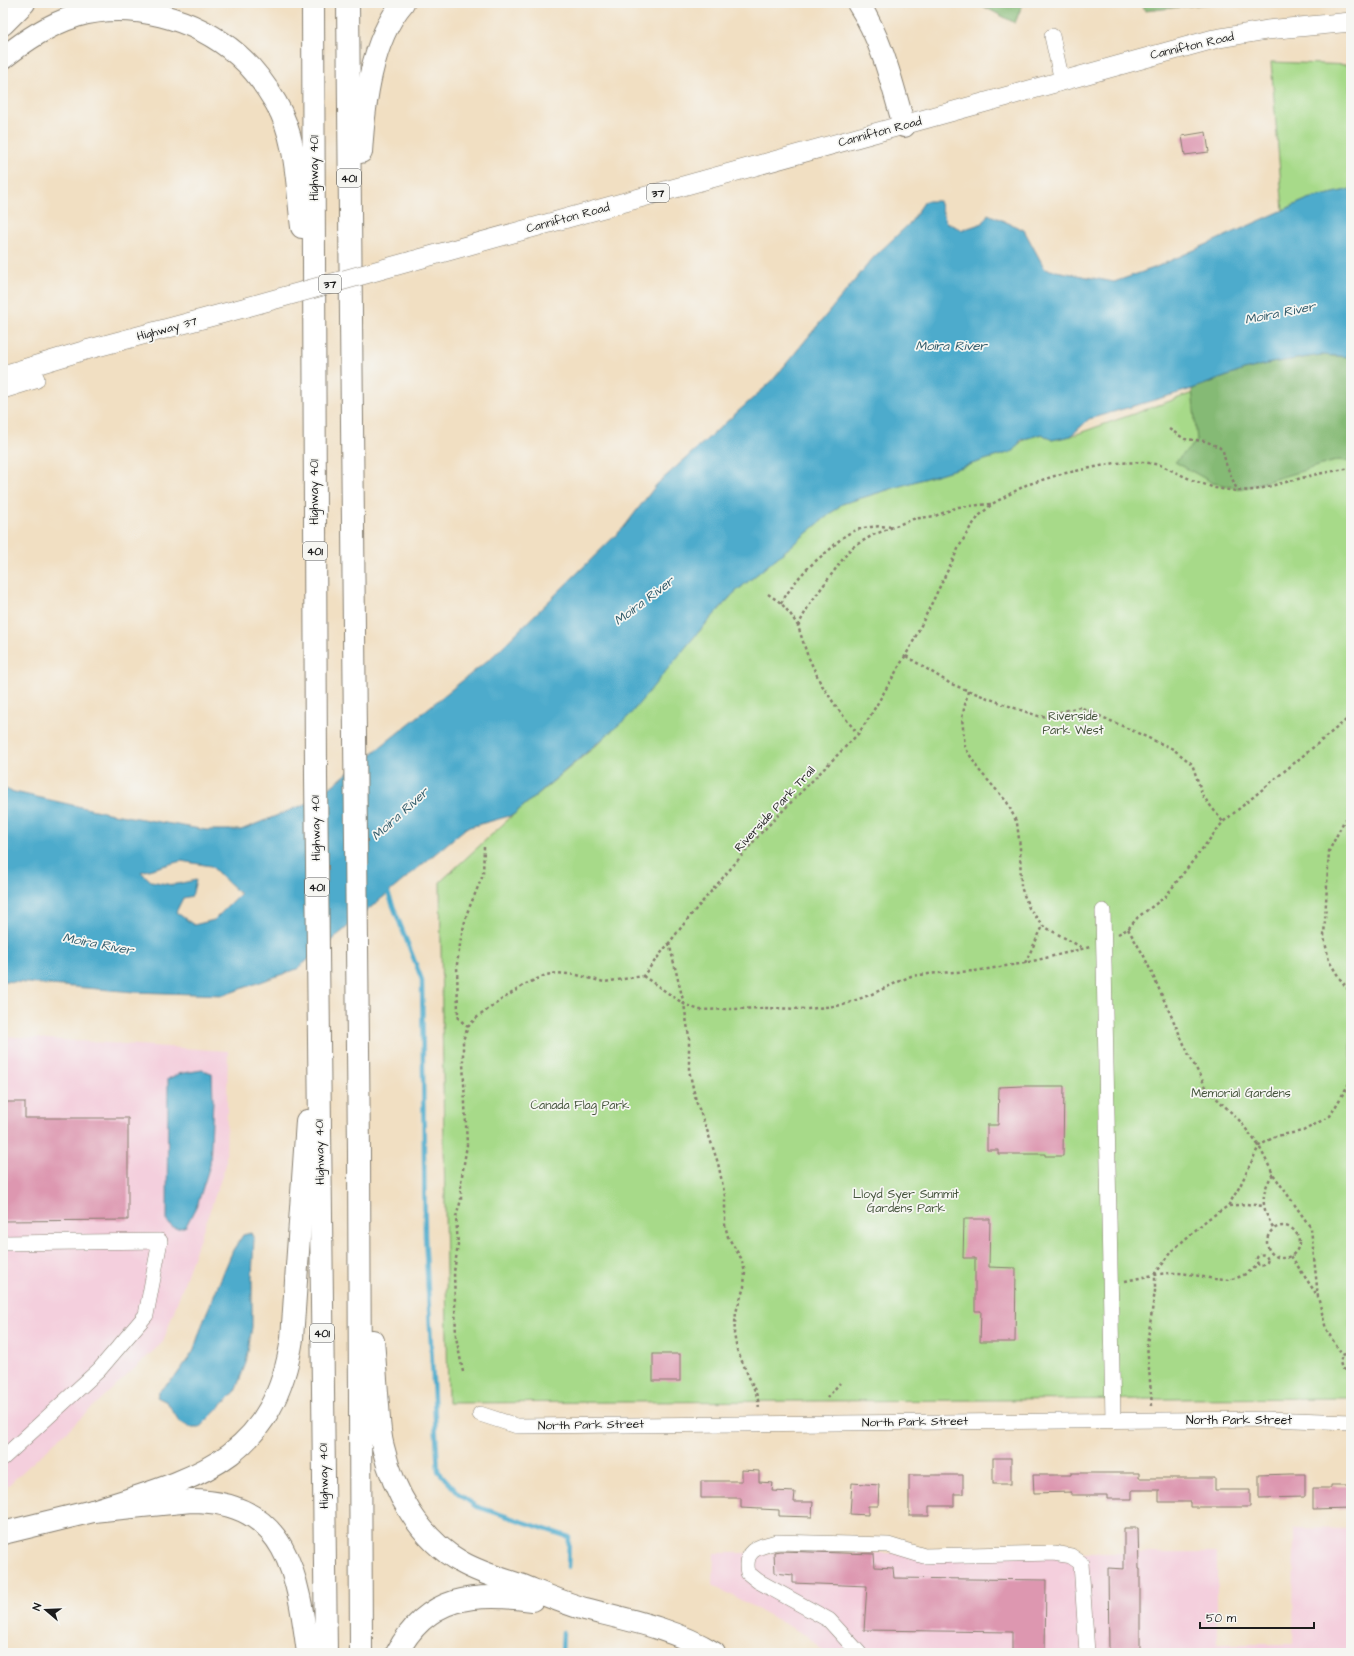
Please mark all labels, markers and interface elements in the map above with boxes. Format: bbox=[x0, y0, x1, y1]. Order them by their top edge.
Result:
street label: Cannifton Road bbox=[1148, 28, 1236, 64]
street label: Cannifton Road bbox=[836, 113, 924, 151]
street label: Highway 401 bbox=[306, 135, 324, 201]
road number: 401 bbox=[337, 169, 361, 187]
road number: 37 bbox=[647, 184, 669, 202]
street label: Cannifton Road bbox=[524, 199, 612, 237]
road number: 37 bbox=[319, 275, 341, 293]
water label: Moira River bbox=[1243, 297, 1318, 329]
street label: Highway 37 bbox=[135, 313, 200, 346]
water label: Moira River bbox=[915, 337, 988, 355]
street label: Highway 401 bbox=[306, 459, 324, 525]
road number: 401 bbox=[303, 542, 327, 560]
water label: Moira River bbox=[610, 571, 679, 630]
park label: Riverside Park West bbox=[1042, 708, 1104, 739]
street label: Riverside Park Trail bbox=[731, 762, 819, 856]
water label: Moira River bbox=[368, 782, 434, 845]
street label: Highway 401 bbox=[307, 795, 326, 861]
road number: 401 bbox=[305, 878, 329, 896]
water label: Moira River bbox=[61, 928, 136, 960]
park label: Memorial Gardens bbox=[1191, 1085, 1291, 1102]
park label: Canada Flag Park bbox=[531, 1097, 630, 1115]
street label: Highway 401 bbox=[311, 1119, 330, 1185]
park label: Lloyd Syer Summit Gardens Park bbox=[853, 1186, 959, 1217]
road number: 401 bbox=[310, 1324, 334, 1342]
street label: North Park Street bbox=[1186, 1412, 1292, 1429]
street label: North Park Street bbox=[862, 1413, 968, 1431]
street label: North Park Street bbox=[538, 1416, 644, 1434]
street label: Highway 401 bbox=[315, 1443, 334, 1509]
north arrow bbox=[26, 1590, 66, 1630]
text: N bbox=[29, 1601, 45, 1613]
scale bar bbox=[1200, 1604, 1314, 1630]
text: 50 m bbox=[1206, 1610, 1237, 1627]

